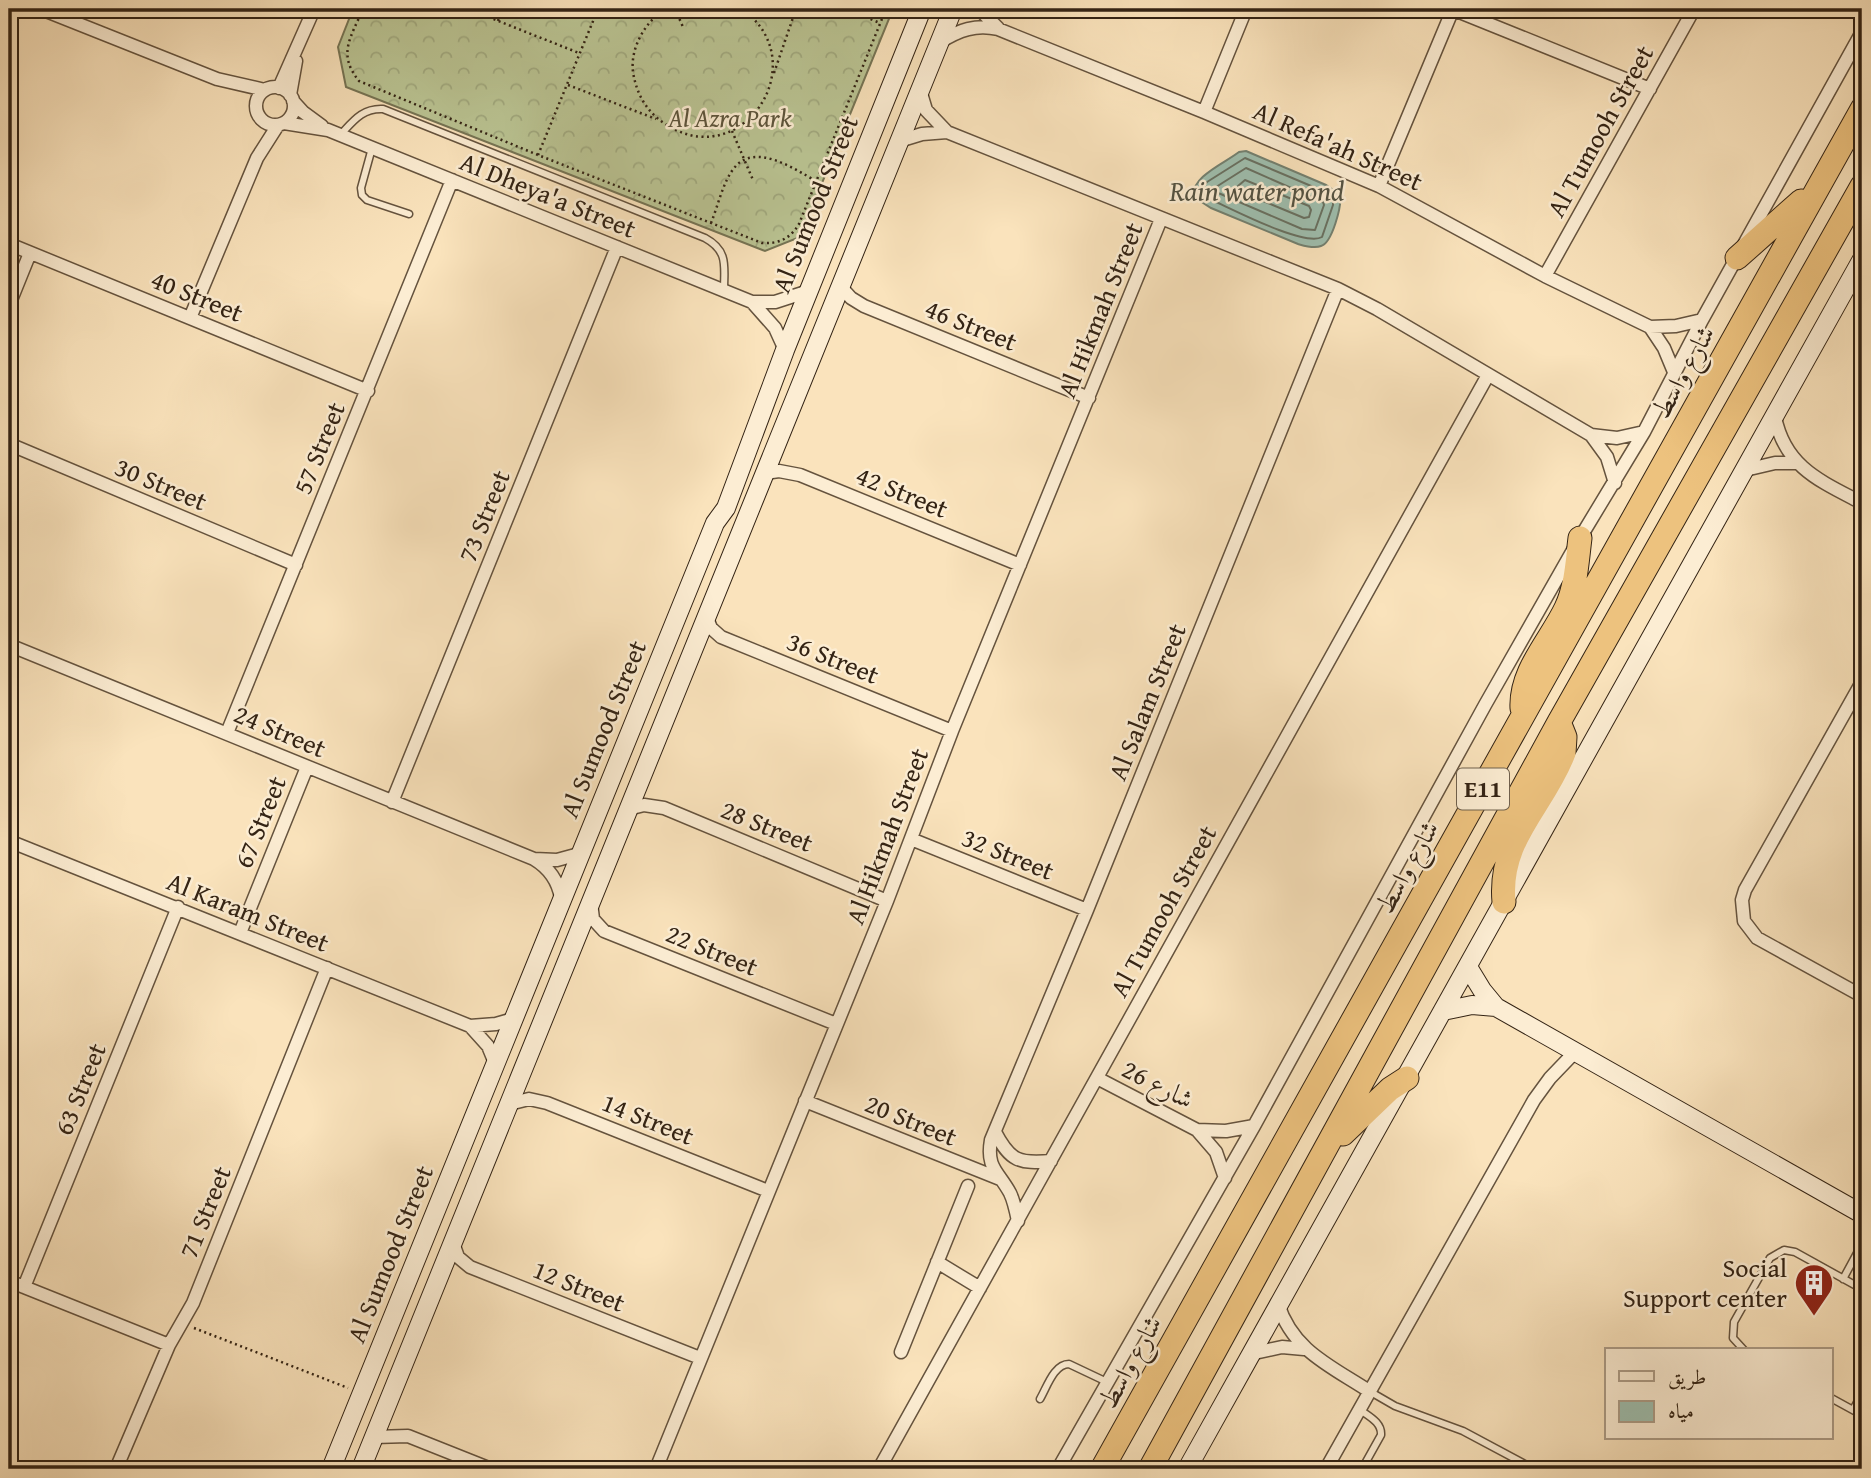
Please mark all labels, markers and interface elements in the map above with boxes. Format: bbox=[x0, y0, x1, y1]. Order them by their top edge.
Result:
street label: Al Tumooh Street bbox=[1536, 38, 1663, 224]
street label: Al Refa'ah Street bbox=[1247, 91, 1429, 200]
park label: Al Azra Park bbox=[667, 98, 792, 137]
street label: Al Sumood Street bbox=[761, 109, 868, 299]
street label: Al Dheya'a Street bbox=[454, 141, 642, 248]
water label: Rain water pond bbox=[1168, 170, 1345, 211]
street label: Al Hikmah Street bbox=[1047, 216, 1152, 403]
street label: 40 Street bbox=[145, 259, 249, 332]
street label: 46 Street bbox=[919, 288, 1023, 361]
street label: شارع واسط bbox=[1641, 318, 1727, 427]
street label: 57 Street bbox=[282, 396, 355, 500]
street label: 30 Street bbox=[109, 447, 213, 520]
street label: 42 Street bbox=[850, 455, 954, 528]
street label: 73 Street bbox=[447, 464, 520, 568]
street label: Al Salam Street bbox=[1097, 618, 1196, 786]
street label: 36 Street bbox=[781, 621, 885, 694]
street label: Al Sumood Street bbox=[549, 634, 656, 824]
street label: 24 Street bbox=[228, 694, 332, 767]
street label: Al Hikmah Street bbox=[835, 742, 938, 930]
road number: E11 bbox=[1457, 768, 1509, 810]
street label: 67 Street bbox=[223, 770, 296, 874]
street label: 28 Street bbox=[715, 789, 819, 862]
street label: شارع واسط bbox=[1365, 813, 1451, 922]
street label: 32 Street bbox=[956, 817, 1060, 890]
street label: Al Tumooh Street bbox=[1099, 818, 1226, 1004]
street label: Al Karam Street bbox=[161, 861, 335, 962]
street label: 22 Street bbox=[660, 913, 764, 986]
street label: 63 Street bbox=[43, 1037, 116, 1141]
street label: شارع 26 bbox=[1114, 1049, 1201, 1121]
street label: 14 Street bbox=[596, 1082, 700, 1155]
street label: 20 Street bbox=[859, 1083, 963, 1156]
street label: Al Sumood Street bbox=[336, 1159, 443, 1349]
street label: 71 Street bbox=[168, 1160, 241, 1264]
place label: Social Support center bbox=[1623, 1248, 1787, 1317]
street label: 12 Street bbox=[527, 1249, 631, 1322]
building icon: Social Support center bbox=[1793, 1262, 1835, 1317]
street label: شارع واسط bbox=[1088, 1308, 1174, 1417]
legend bbox=[1605, 1348, 1832, 1440]
text: طريق bbox=[1668, 1361, 1706, 1392]
text: مياه bbox=[1668, 1395, 1694, 1426]

